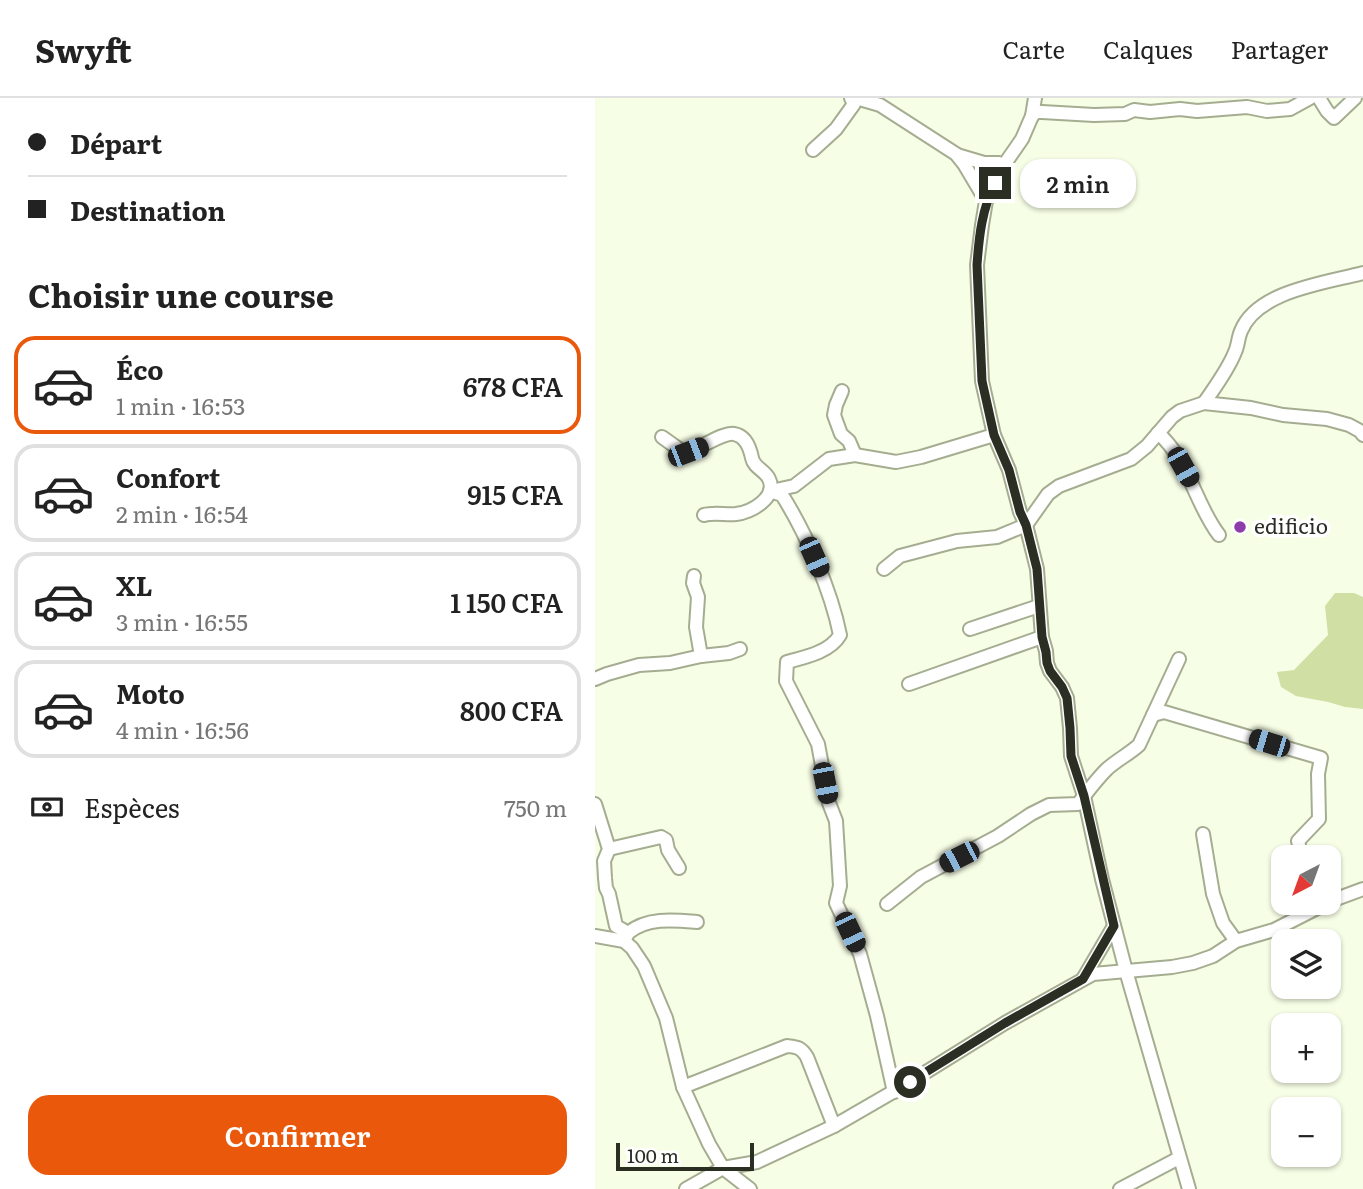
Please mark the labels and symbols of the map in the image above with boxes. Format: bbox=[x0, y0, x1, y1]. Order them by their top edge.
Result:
callout: 2 min bbox=[1019, 158, 1135, 208]
route end bbox=[979, 167, 1011, 199]
car bbox=[665, 435, 712, 469]
car bbox=[1164, 444, 1203, 490]
place label: edificio bbox=[1254, 509, 1328, 540]
marker: edificio bbox=[1232, 519, 1248, 535]
car bbox=[796, 534, 833, 580]
car bbox=[1246, 727, 1293, 759]
car bbox=[811, 760, 840, 806]
car bbox=[936, 838, 983, 876]
north arrow bbox=[1271, 845, 1341, 915]
car bbox=[832, 909, 869, 955]
route start bbox=[894, 1066, 926, 1098]
scale bar bbox=[616, 1140, 754, 1172]

